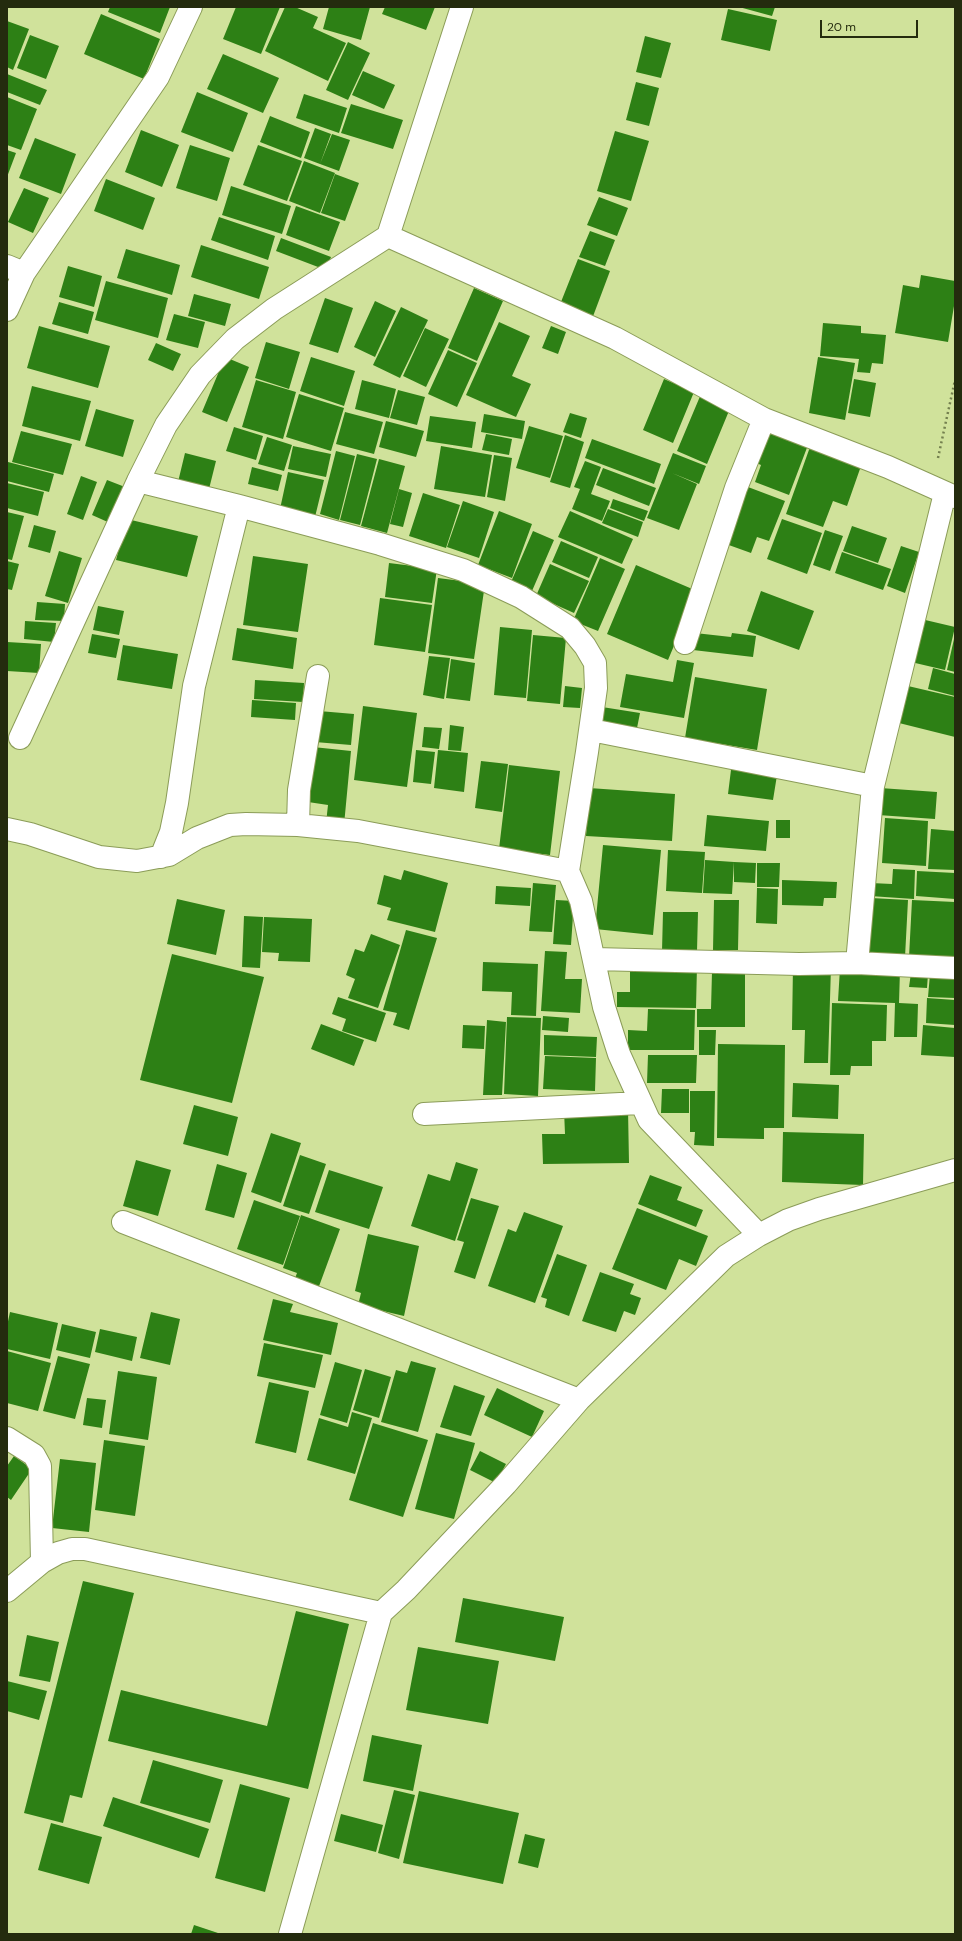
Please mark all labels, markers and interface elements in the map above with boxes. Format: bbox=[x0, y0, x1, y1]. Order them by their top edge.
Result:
scale bar bbox=[822, 12, 920, 38]
text: 20 m bbox=[827, 19, 856, 35]

